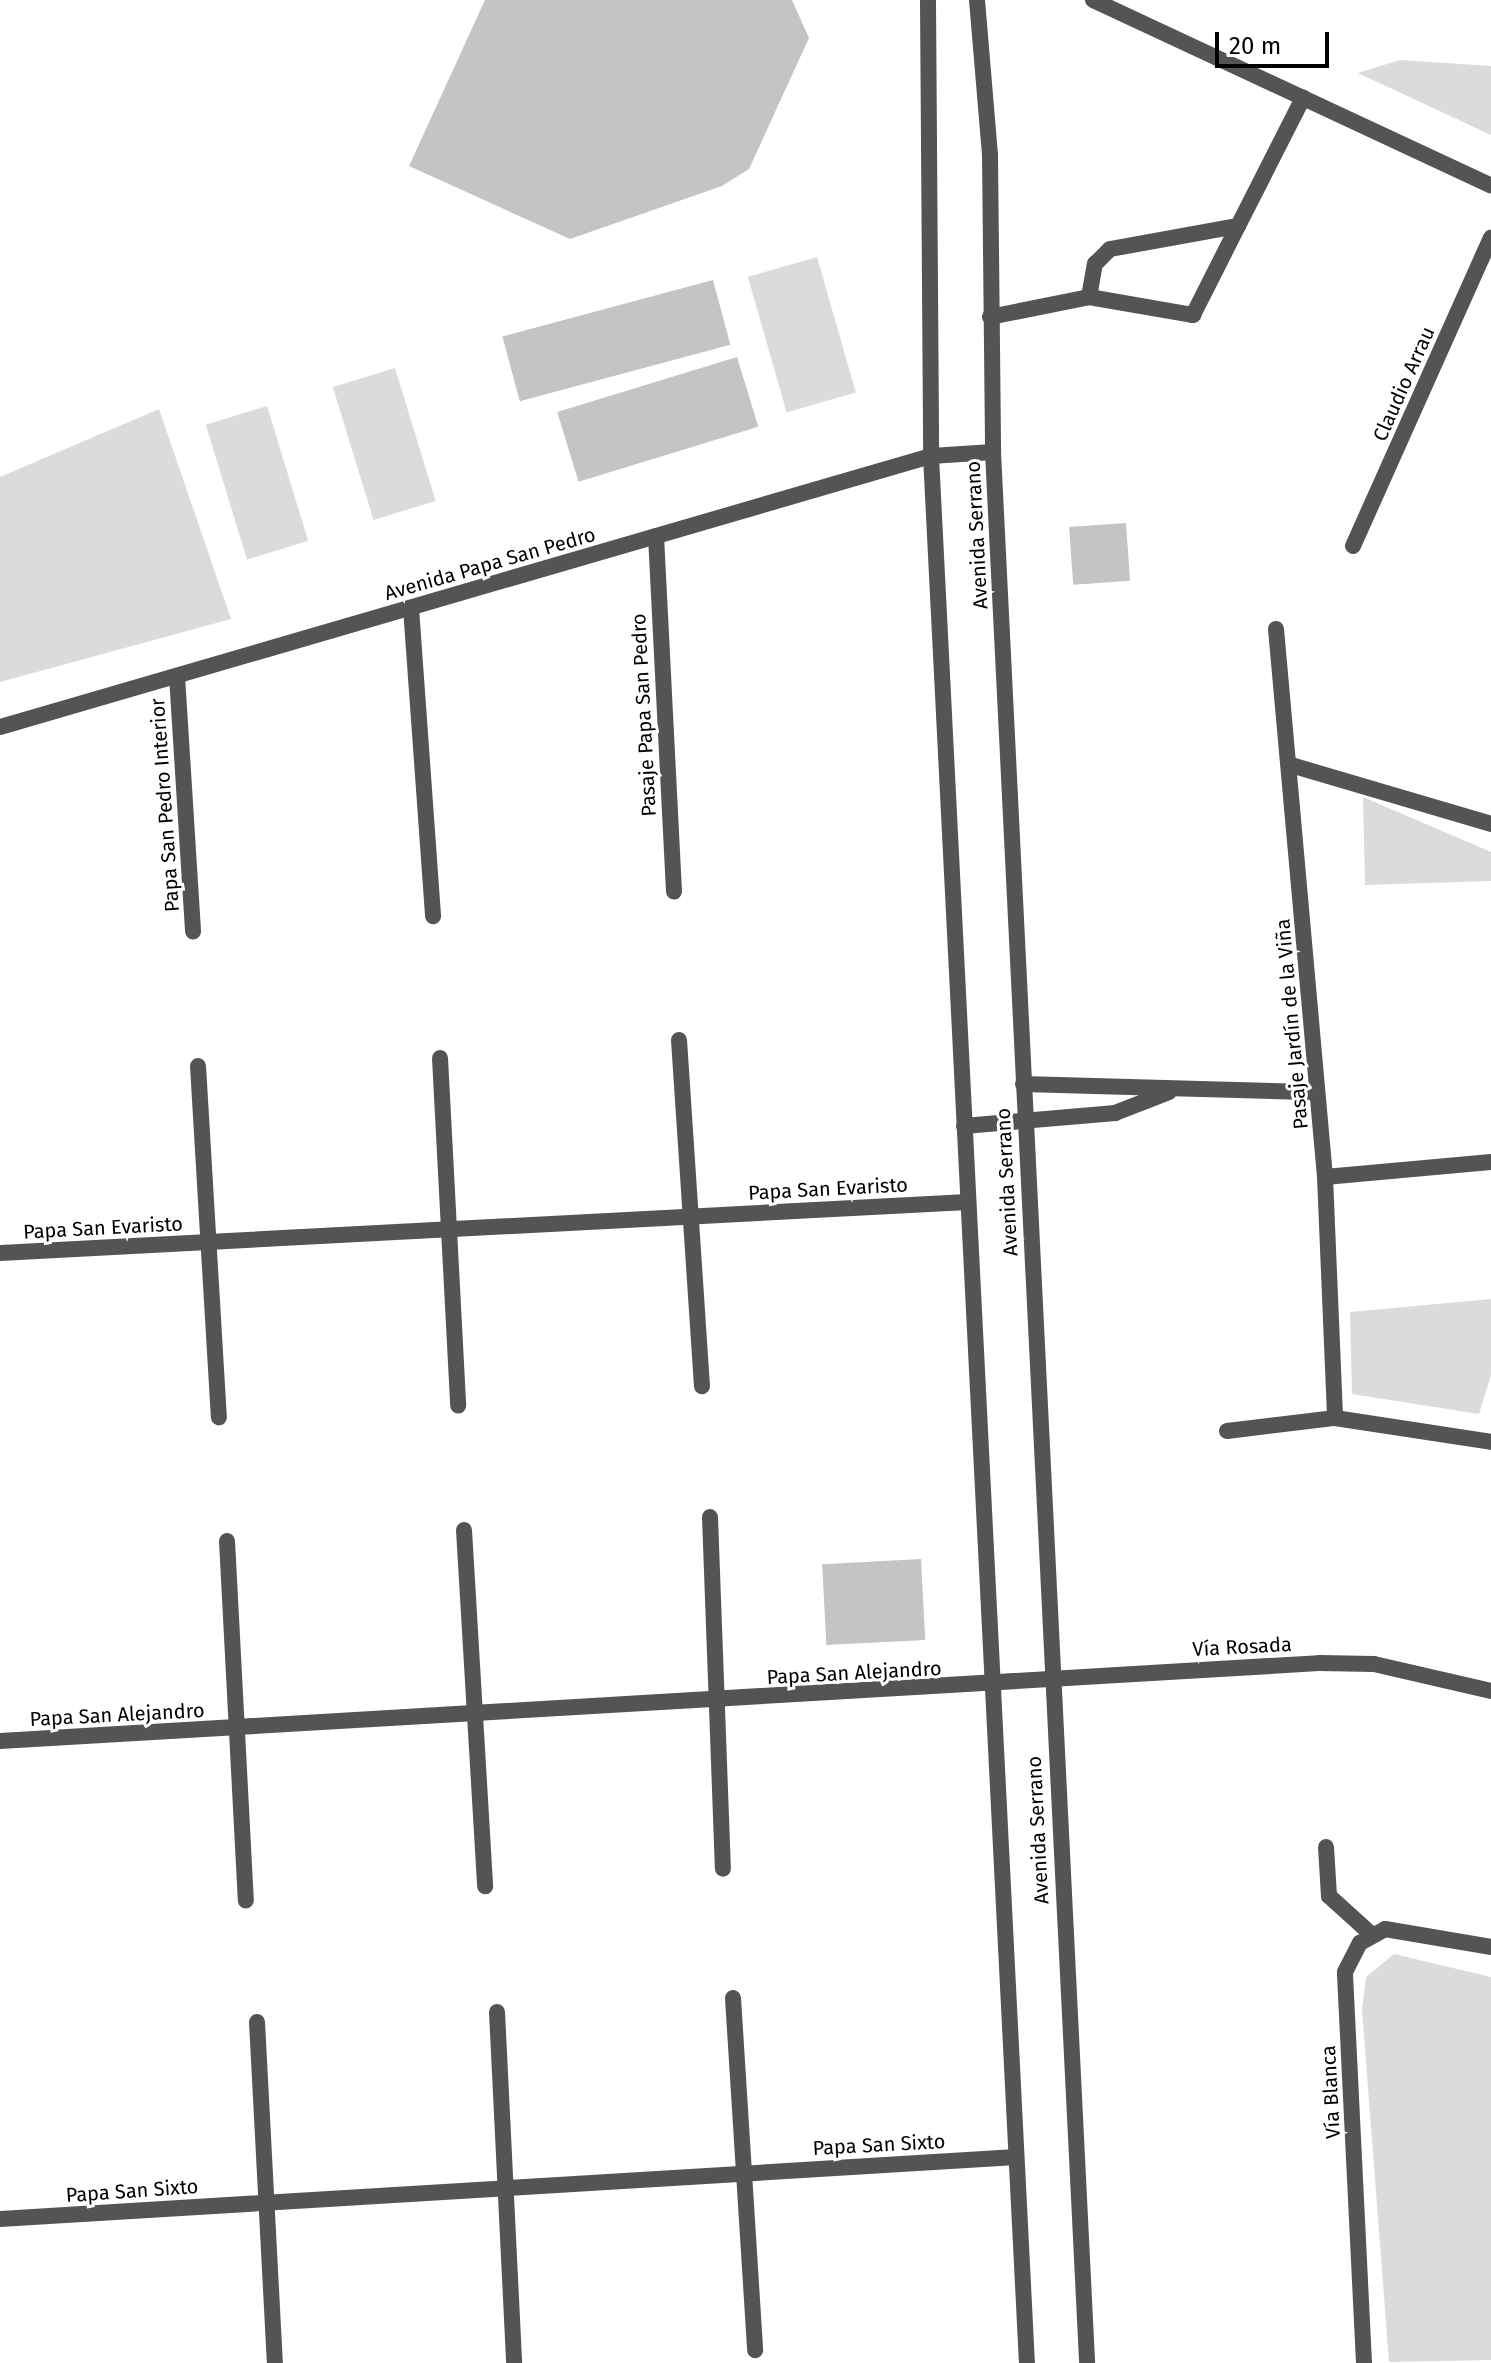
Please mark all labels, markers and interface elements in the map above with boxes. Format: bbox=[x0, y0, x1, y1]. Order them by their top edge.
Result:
scale bar bbox=[1219, 16, 1333, 66]
text: 20 m bbox=[1229, 32, 1281, 60]
street label: Claudio Arrau bbox=[1368, 323, 1440, 445]
street label: Avenida Serrano bbox=[961, 460, 993, 610]
street label: Avenida Papa San Pedro bbox=[382, 522, 598, 606]
street label: Pasaje Papa San Pedro bbox=[627, 613, 661, 817]
street label: Papa San Pedro Interior bbox=[146, 697, 184, 913]
street label: Pasaje Jardín de la Viña bbox=[1271, 918, 1313, 1130]
street label: Avenida Serrano bbox=[991, 1107, 1023, 1257]
street label: Papa San Evaristo bbox=[747, 1173, 909, 1205]
street label: Papa San Evaristo bbox=[22, 1212, 184, 1244]
street label: Vía Rosada bbox=[1192, 1632, 1292, 1662]
street label: Papa San Alejandro bbox=[766, 1656, 942, 1690]
street label: Papa San Alejandro bbox=[29, 1698, 205, 1732]
street label: Avenida Serrano bbox=[1022, 1755, 1054, 1905]
street label: Vía Blanca bbox=[1317, 2044, 1345, 2140]
street label: Papa San Sixto bbox=[812, 2130, 946, 2160]
street label: Papa San Sixto bbox=[65, 2174, 199, 2208]

